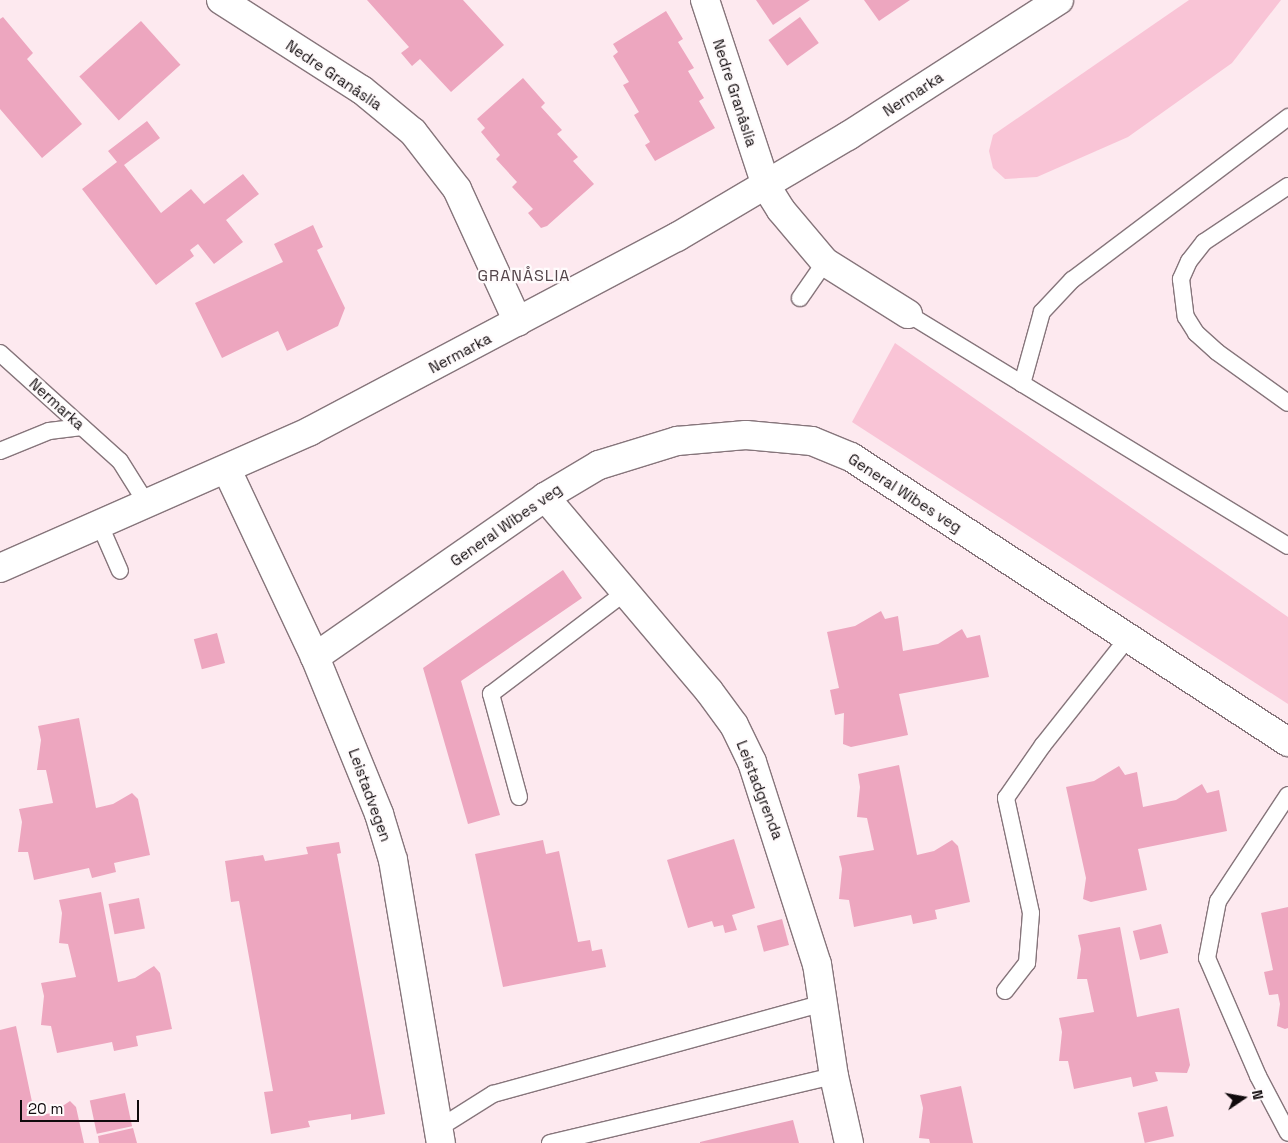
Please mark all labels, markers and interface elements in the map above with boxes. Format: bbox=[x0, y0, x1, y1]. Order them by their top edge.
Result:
street label: Nedre Granåslia bbox=[282, 36, 386, 114]
street label: Nedre Granåslia bbox=[709, 37, 761, 149]
street label: Nermarka bbox=[880, 68, 946, 120]
district label: GRANÅSLIA bbox=[476, 266, 572, 286]
street label: Nermarka bbox=[426, 329, 494, 377]
street label: Nermarka bbox=[26, 374, 88, 434]
street label: General Wibes veg bbox=[845, 450, 965, 536]
street label: General Wibes veg bbox=[447, 480, 565, 570]
street label: Leistadgrenda bbox=[733, 738, 787, 842]
street label: Leistadvegen bbox=[345, 746, 395, 844]
north arrow bbox=[1218, 1073, 1268, 1123]
text: N bbox=[1248, 1088, 1267, 1101]
scale bar bbox=[22, 1090, 141, 1122]
text: 20 m bbox=[28, 1099, 63, 1118]

